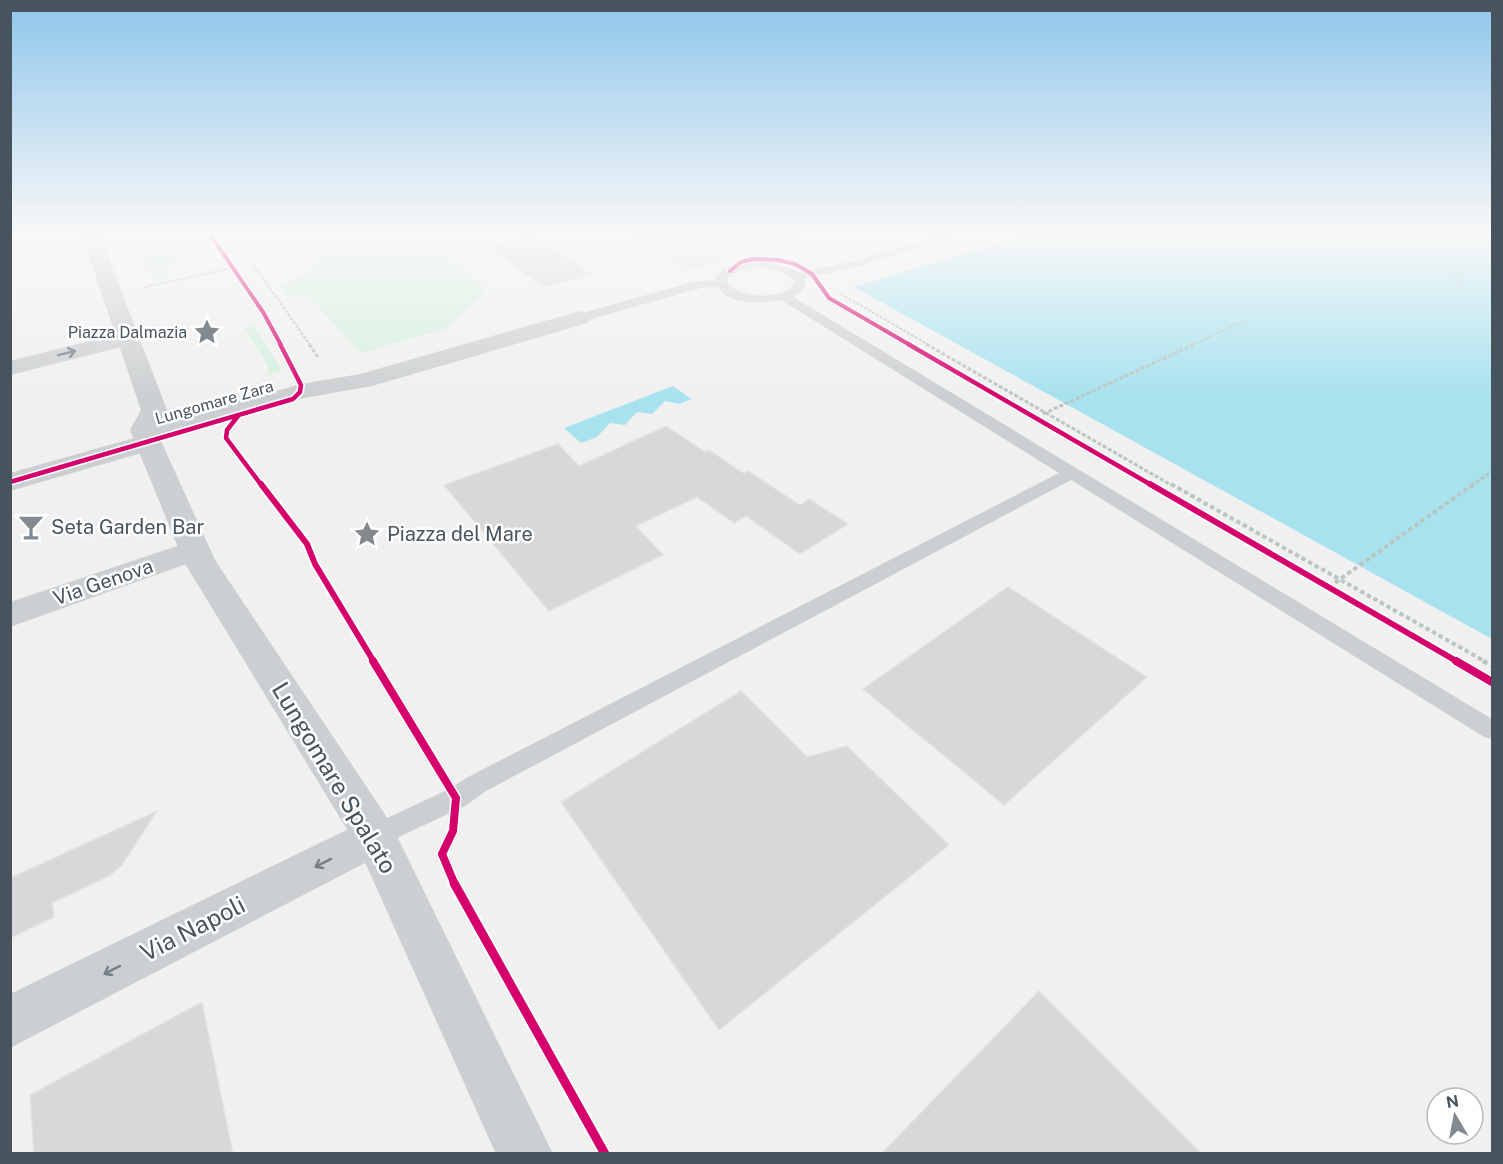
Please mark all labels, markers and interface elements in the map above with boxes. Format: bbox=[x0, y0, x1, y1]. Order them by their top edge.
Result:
place icon: Piazza Dalmazia bbox=[192, 317, 222, 347]
place label: Piazza Dalmazia bbox=[68, 323, 187, 342]
one-way arrow bbox=[57, 347, 76, 359]
street label: Lungomare Zara bbox=[153, 377, 275, 428]
bar icon: Seta Garden Bar bbox=[16, 512, 46, 542]
place label: Seta Garden Bar bbox=[51, 515, 204, 539]
place icon: Piazza del Mare bbox=[352, 519, 382, 549]
place label: Piazza del Mare bbox=[387, 522, 533, 546]
street label: Via Genova bbox=[50, 554, 156, 610]
street label: Lungomare Spalato bbox=[267, 677, 403, 878]
one-way arrow bbox=[314, 858, 332, 869]
street label: Via Napoli bbox=[136, 890, 249, 966]
one-way arrow bbox=[103, 965, 121, 977]
north arrow bbox=[1425, 1086, 1485, 1146]
text: N bbox=[1445, 1091, 1460, 1112]

